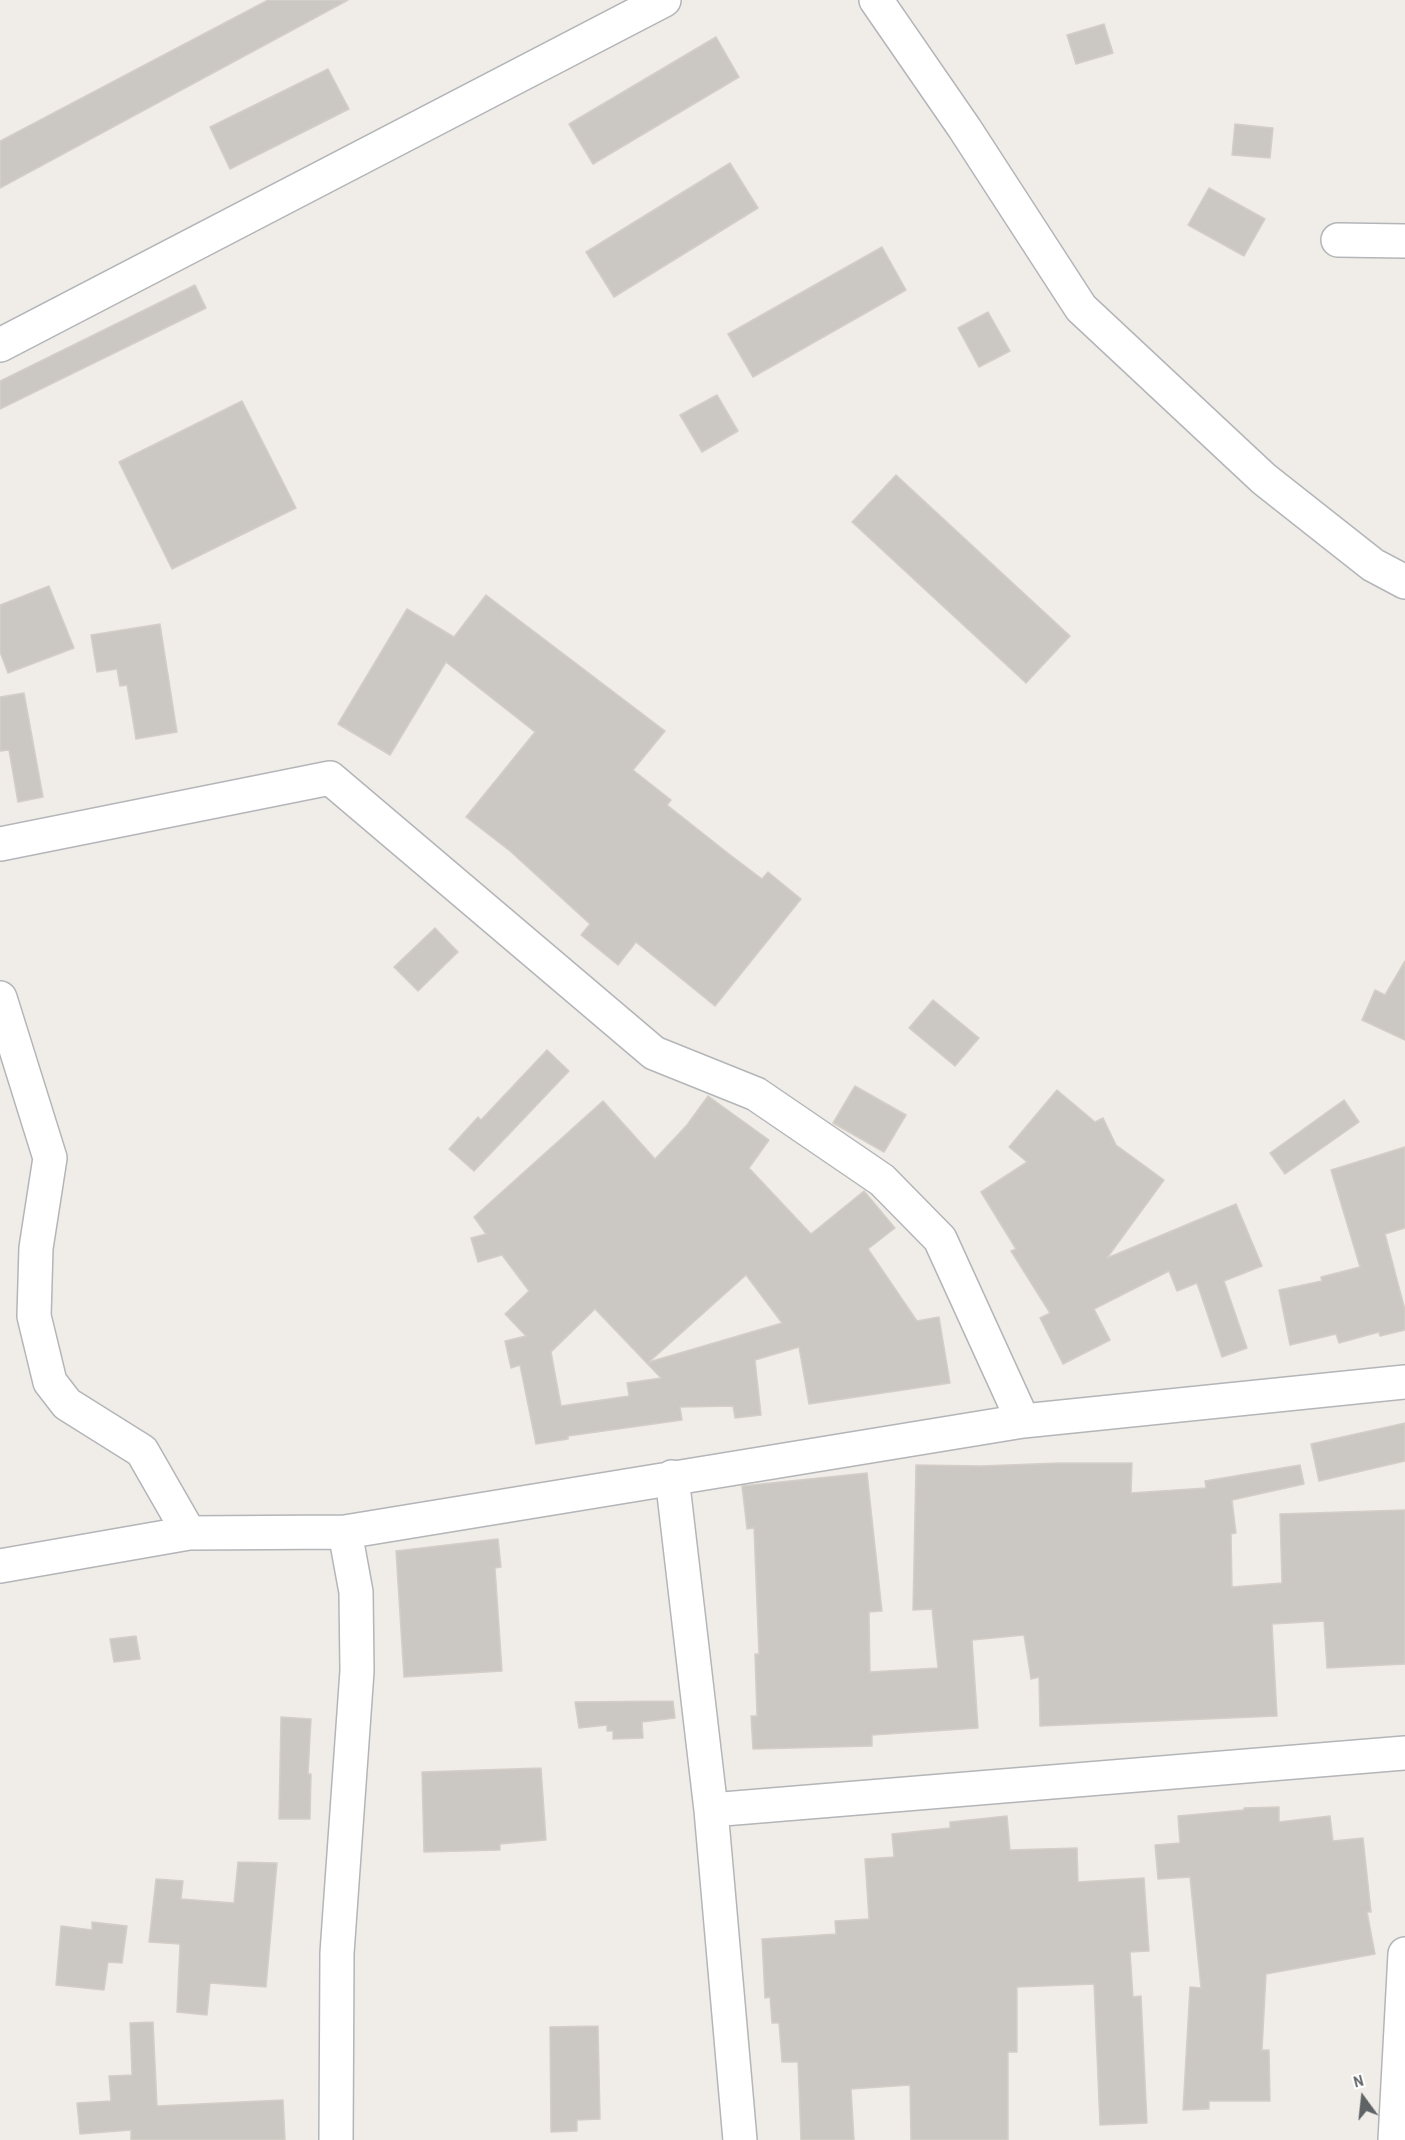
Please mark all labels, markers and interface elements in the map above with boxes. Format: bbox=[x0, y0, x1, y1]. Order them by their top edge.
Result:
north arrow bbox=[1333, 2068, 1393, 2128]
text: N bbox=[1351, 2069, 1366, 2092]

